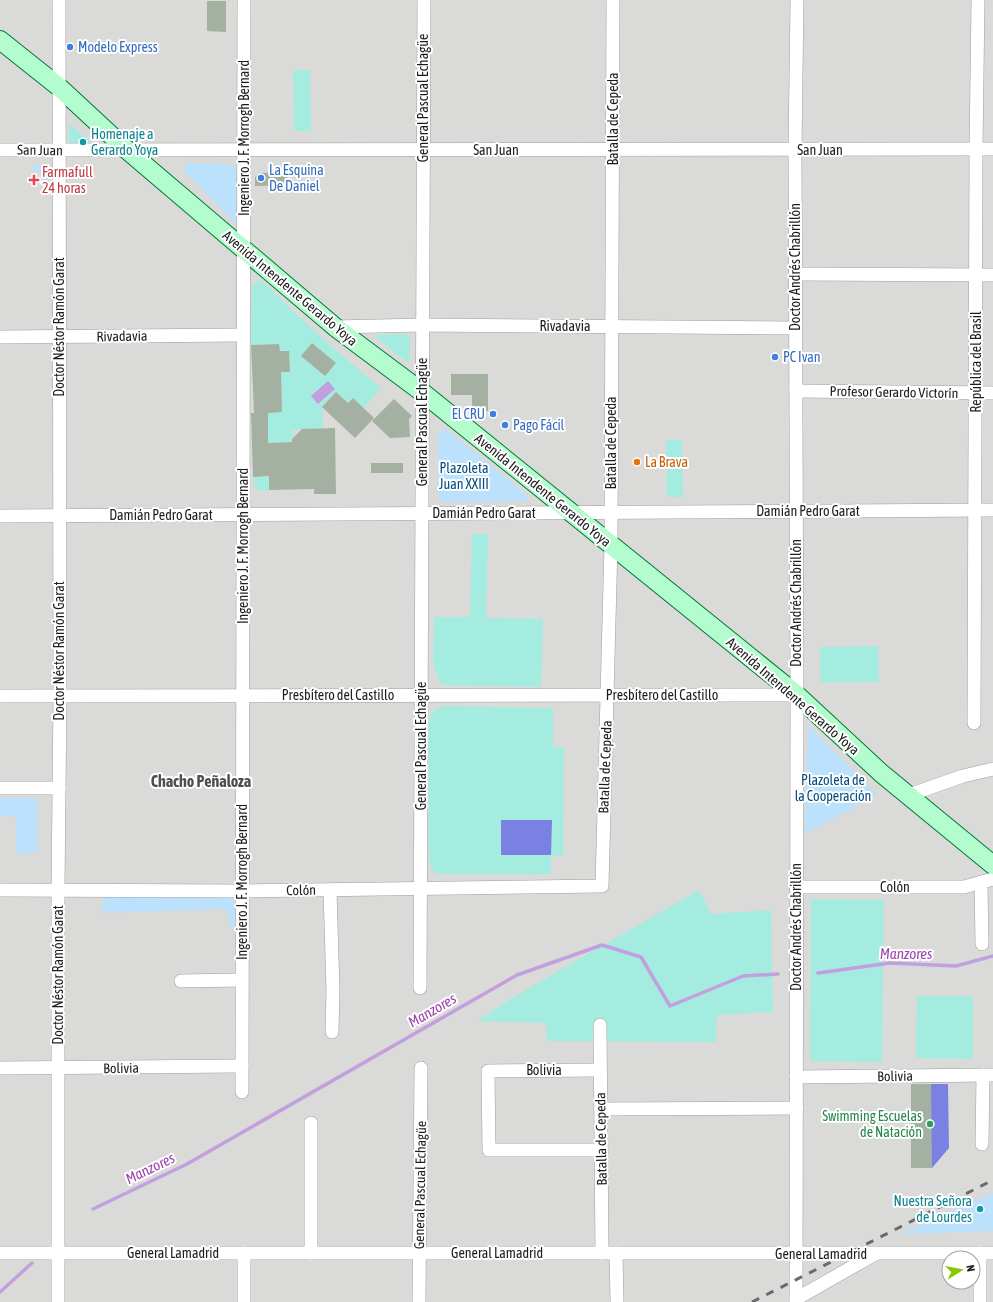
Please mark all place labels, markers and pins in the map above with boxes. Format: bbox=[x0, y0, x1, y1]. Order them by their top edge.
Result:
place label: Modelo Express bbox=[78, 39, 158, 55]
marker: Modelo Express bbox=[65, 42, 75, 52]
place label: Homenaje a Gerardo Yoya bbox=[91, 126, 158, 158]
marker: Homenaje a Gerardo Yoya bbox=[78, 137, 88, 147]
place label: La Esquina De Daniel bbox=[269, 162, 324, 194]
place label: Farmafull 24 horas bbox=[42, 164, 93, 196]
marker: La Esquina De Daniel bbox=[256, 173, 266, 183]
marker: Farmafull 24 horas bbox=[29, 175, 39, 185]
place label: PC Ivan bbox=[783, 349, 821, 365]
marker: PC Ivan bbox=[770, 352, 780, 362]
place label: El CRU bbox=[452, 406, 485, 422]
marker: El CRU bbox=[488, 409, 498, 419]
place label: Pago Fácil bbox=[513, 417, 565, 433]
marker: Pago Fácil bbox=[500, 420, 510, 430]
place label: La Brava bbox=[645, 454, 688, 470]
marker: La Brava bbox=[632, 457, 642, 467]
place label: Swimming Escuelas de Natación bbox=[822, 1108, 922, 1140]
marker: Swimming Escuelas de Natación bbox=[925, 1119, 935, 1129]
place label: Nuestra Señora de Lourdes bbox=[893, 1193, 972, 1225]
marker: Nuestra Señora de Lourdes bbox=[975, 1204, 985, 1214]

